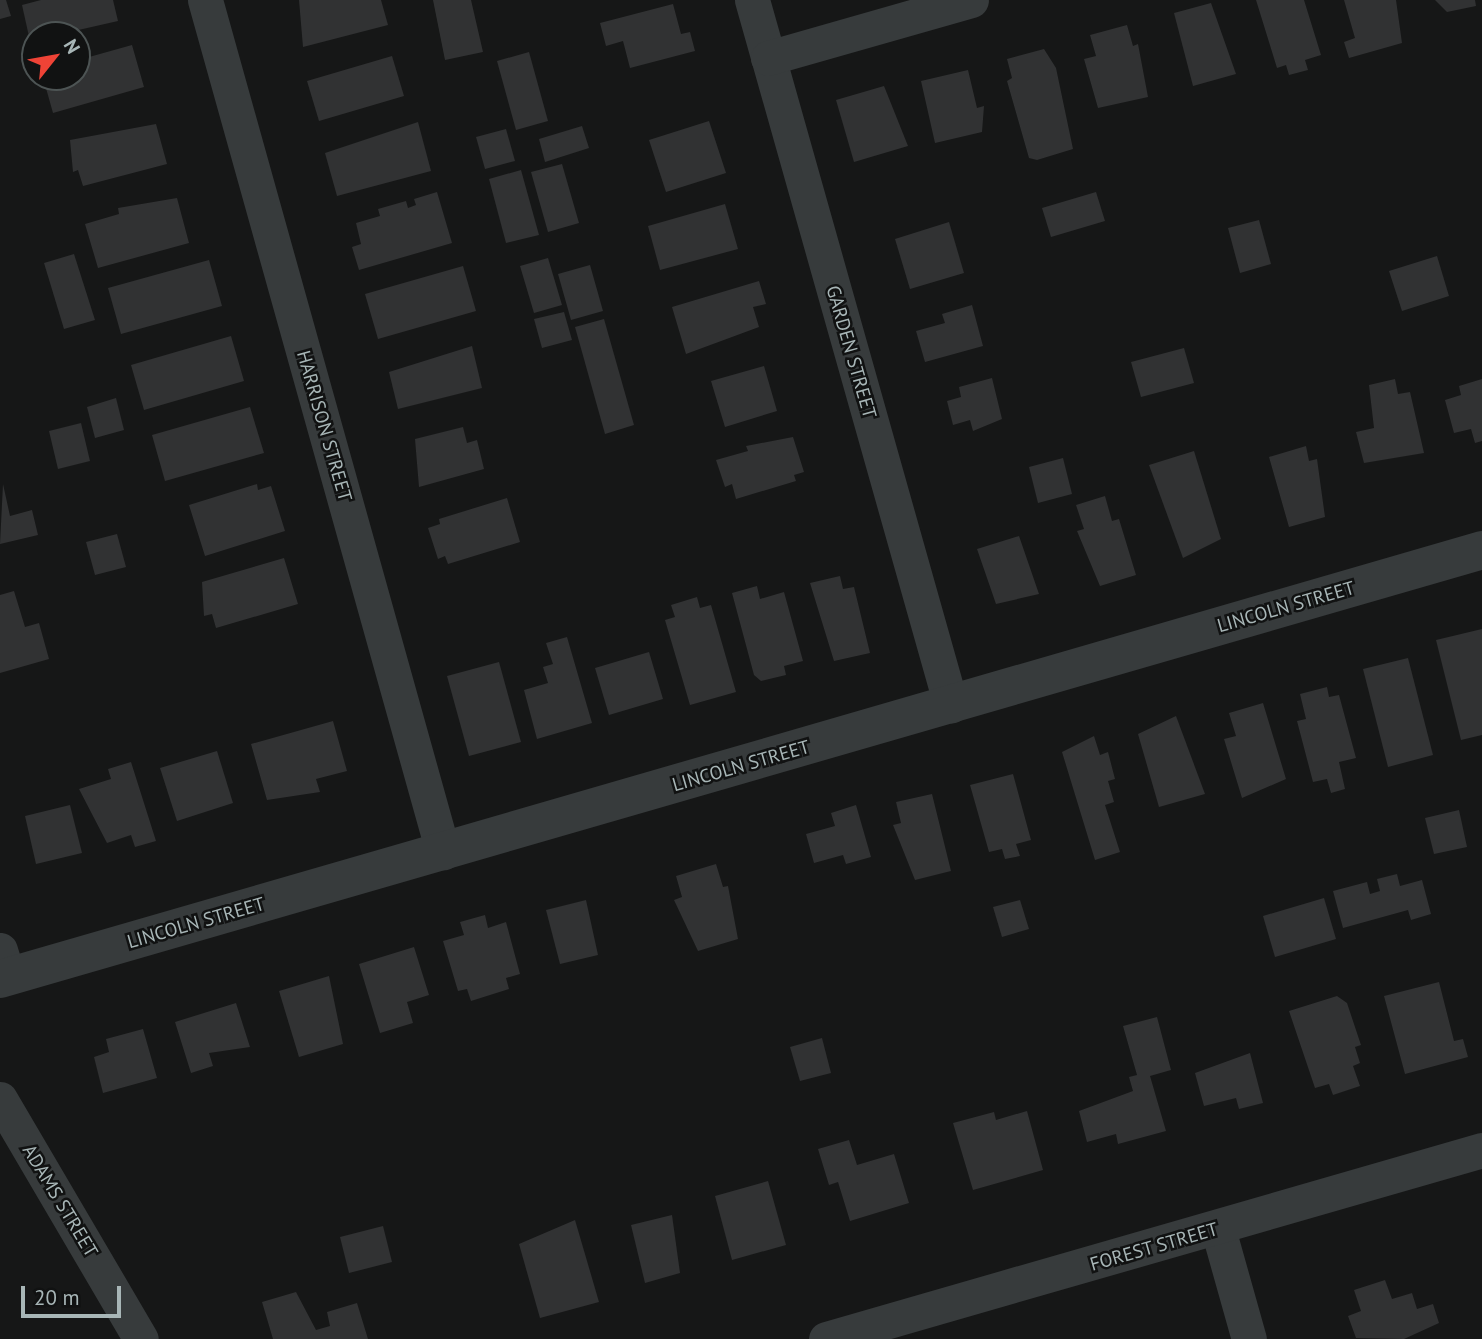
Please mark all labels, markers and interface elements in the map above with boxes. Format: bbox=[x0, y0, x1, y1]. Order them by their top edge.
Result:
north arrow bbox=[21, 21, 91, 91]
text: N bbox=[59, 35, 86, 58]
street label: GARDEN STREET bbox=[821, 283, 881, 421]
street label: HARRISON STREET bbox=[292, 348, 356, 504]
street label: LINCOLN STREET bbox=[1215, 576, 1357, 638]
street label: LINCOLN STREET bbox=[670, 735, 812, 797]
street label: LINCOLN STREET bbox=[125, 892, 267, 954]
street label: ADAMS STREET bbox=[17, 1141, 103, 1261]
street label: FOREST STREET bbox=[1087, 1218, 1221, 1276]
scale bar bbox=[24, 1272, 124, 1316]
text: 20 m bbox=[34, 1284, 80, 1311]

